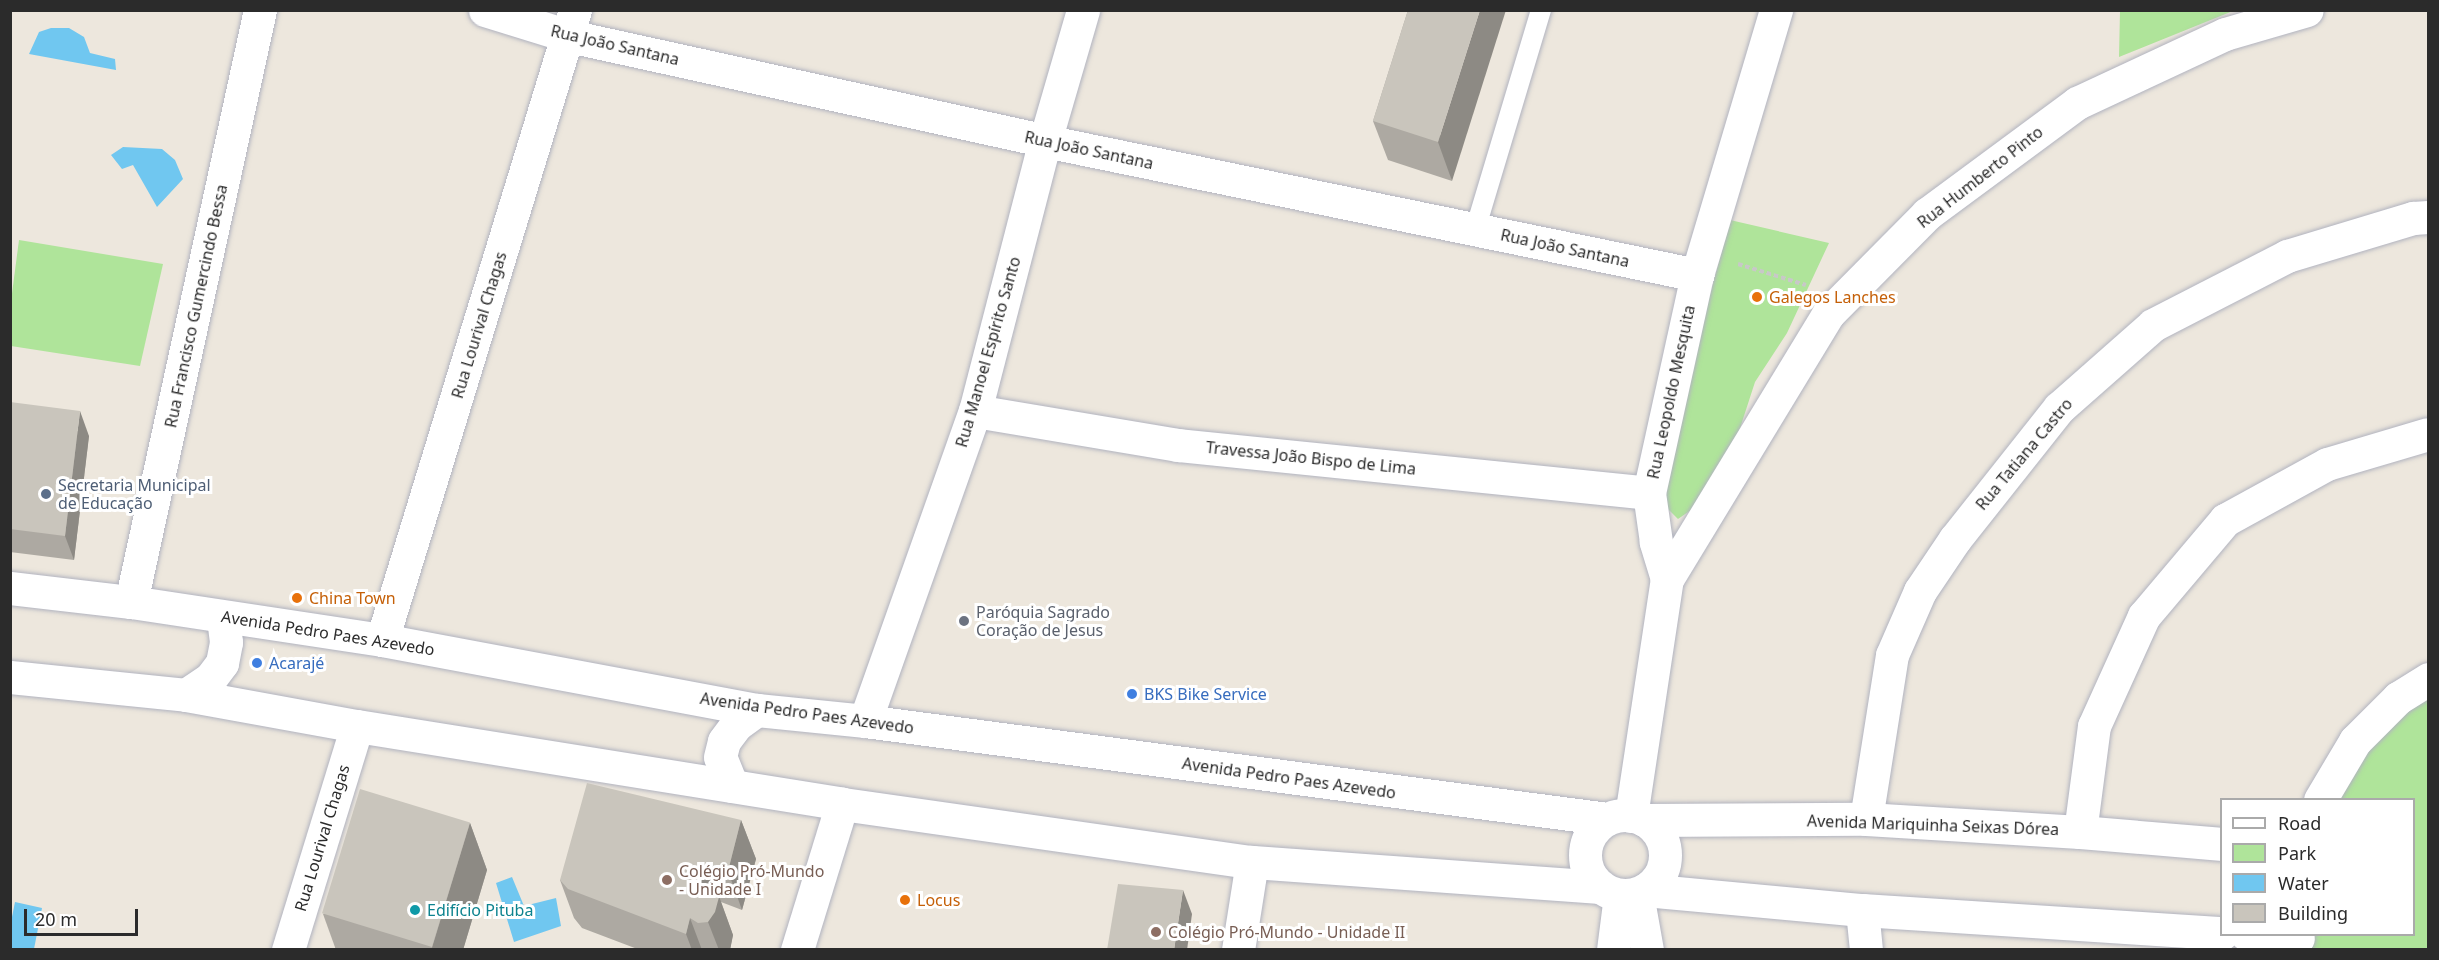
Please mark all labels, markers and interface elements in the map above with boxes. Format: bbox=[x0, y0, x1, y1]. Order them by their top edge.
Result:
street label: Rua João Santana bbox=[549, 21, 681, 69]
street label: Rua Humberto Pinto bbox=[1913, 122, 2047, 232]
street label: Rua João Santana bbox=[1023, 127, 1155, 173]
street label: Rua Francisco Gumercindo Bessa bbox=[161, 183, 231, 429]
street label: Rua João Santana bbox=[1499, 225, 1631, 271]
street label: Rua Lourival Chagas bbox=[448, 249, 510, 401]
street label: Rua Manoel Espírito Santo bbox=[952, 255, 1024, 449]
place label: Galegos Lanches bbox=[1769, 287, 1896, 307]
marker: Galegos Lanches bbox=[1750, 290, 1764, 304]
street label: Rua Leopoldo Mesquita bbox=[1643, 303, 1699, 481]
street label: Rua Tatiana Castro bbox=[1972, 394, 2076, 514]
street label: Travessa João Bispo de Lima bbox=[1205, 437, 1417, 479]
place label: Secretaria Municipal de Educação bbox=[58, 475, 211, 513]
marker: Secretaria Municipal de Educação bbox=[39, 487, 53, 501]
place label: China Town bbox=[309, 588, 396, 608]
marker: China Town bbox=[290, 591, 304, 605]
place label: Paróquia Sagrado Coração de Jesus bbox=[976, 602, 1110, 640]
street label: Avenida Pedro Paes Azevedo bbox=[220, 607, 436, 659]
marker: Paróquia Sagrado Coração de Jesus bbox=[957, 614, 971, 628]
place label: Acarajé bbox=[269, 653, 324, 673]
marker: Acarajé bbox=[250, 656, 264, 670]
place label: BKS Bike Service bbox=[1144, 684, 1267, 704]
marker: BKS Bike Service bbox=[1125, 687, 1139, 701]
street label: Avenida Pedro Paes Azevedo bbox=[699, 688, 915, 738]
street label: Avenida Pedro Paes Azevedo bbox=[1181, 753, 1397, 803]
street label: Rua Lourival Chagas bbox=[291, 762, 353, 914]
legend bbox=[2220, 798, 2415, 936]
street label: Avenida Mariquinha Seixas Dórea bbox=[1807, 811, 2059, 839]
text: Road bbox=[2278, 811, 2321, 835]
text: Park bbox=[2278, 841, 2316, 865]
place label: Colégio Pró-Mundo - Unidade I bbox=[679, 861, 824, 899]
text: Water bbox=[2278, 871, 2329, 895]
marker: Colégio Pró-Mundo - Unidade I bbox=[660, 873, 674, 887]
place label: Locus bbox=[917, 890, 960, 910]
marker: Locus bbox=[898, 893, 912, 907]
scale bar bbox=[27, 897, 141, 935]
place label: Edifício Pituba bbox=[427, 900, 533, 920]
text: Building bbox=[2278, 901, 2348, 925]
marker: Edifício Pituba bbox=[408, 903, 422, 917]
text: 20 m bbox=[35, 907, 77, 931]
place label: Colégio Pró-Mundo - Unidade II bbox=[1168, 922, 1405, 942]
marker: Colégio Pró-Mundo - Unidade II bbox=[1149, 925, 1163, 939]

